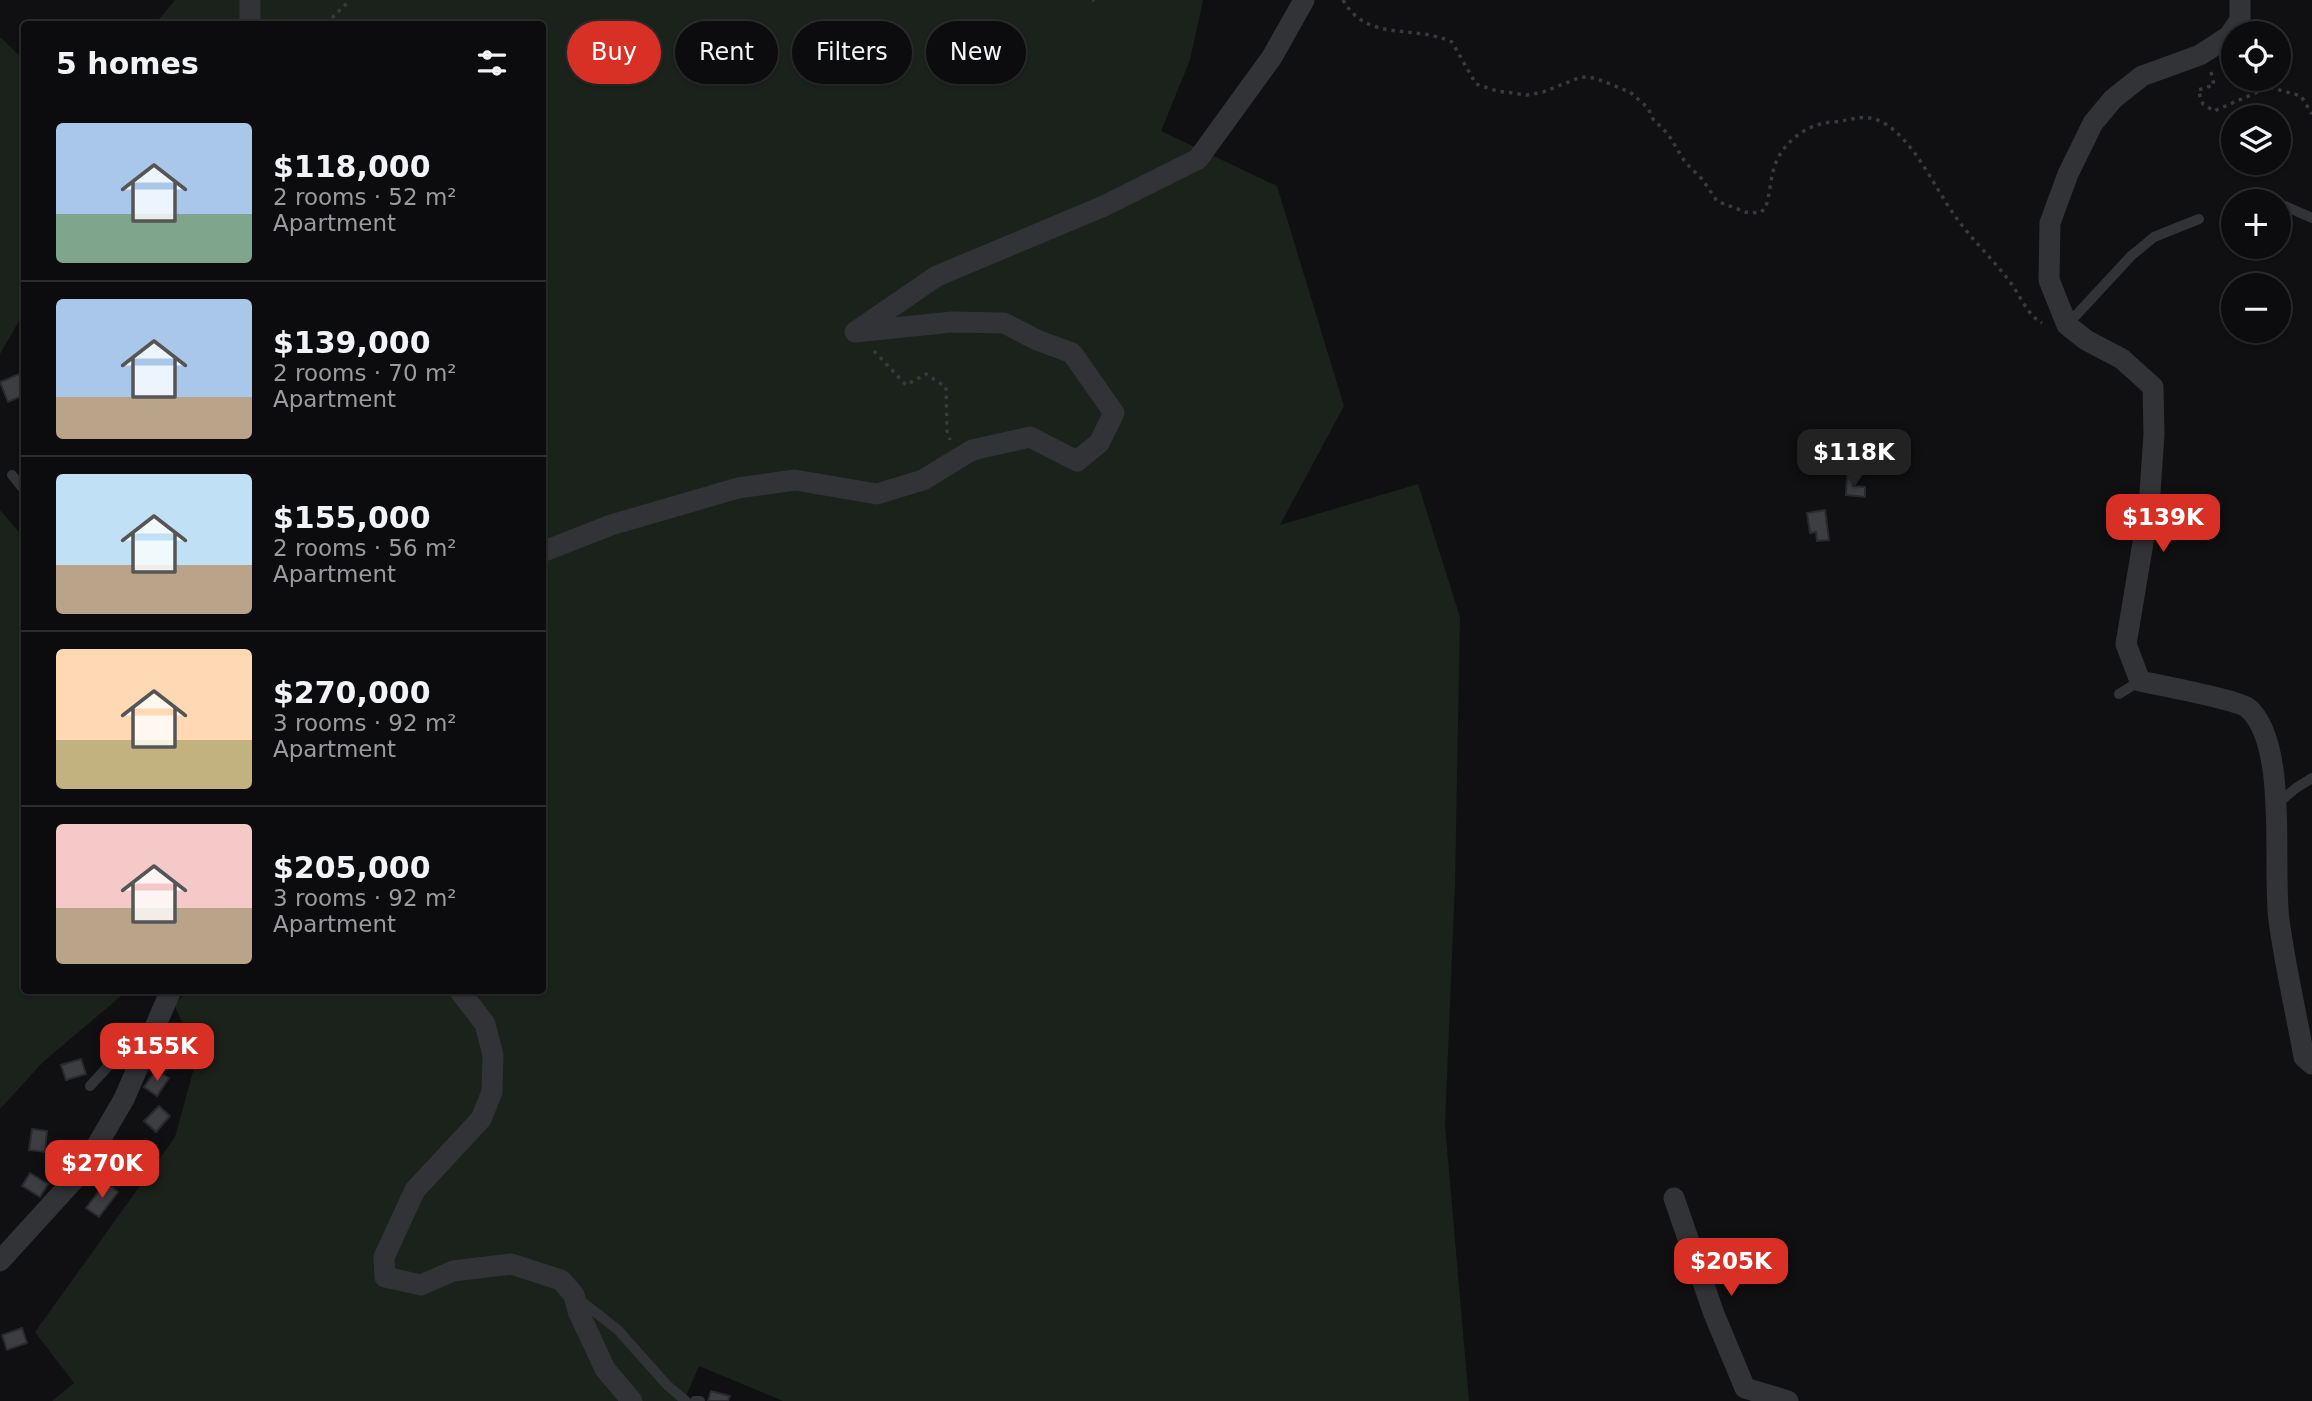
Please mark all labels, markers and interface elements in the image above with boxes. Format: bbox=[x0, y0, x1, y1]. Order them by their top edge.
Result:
chip: Buy bbox=[567, 21, 661, 84]
chip: Rent bbox=[675, 21, 778, 84]
chip: Filters bbox=[792, 21, 912, 84]
chip: New bbox=[926, 21, 1026, 84]
map controls bbox=[2221, 21, 2291, 343]
button: locate bbox=[2221, 21, 2291, 91]
icon: filters bbox=[473, 44, 511, 82]
text: 5 homes bbox=[56, 46, 199, 81]
button: layers bbox=[2221, 105, 2291, 175]
text: $118,000 bbox=[273, 149, 431, 184]
icon: home bbox=[112, 151, 196, 235]
text: 2 rooms · 52 m² bbox=[273, 184, 457, 210]
button: + bbox=[2221, 189, 2291, 259]
text: Apartment bbox=[273, 210, 396, 236]
button: − bbox=[2221, 273, 2291, 343]
text: $139,000 bbox=[273, 325, 431, 360]
icon: home bbox=[112, 327, 196, 411]
text: 2 rooms · 70 m² bbox=[273, 360, 457, 386]
text: Apartment bbox=[273, 386, 396, 412]
pin: $118K bbox=[1805, 430, 1903, 489]
text: $118K bbox=[1813, 439, 1895, 465]
pin: $139K bbox=[2114, 494, 2212, 554]
text: $155,000 bbox=[273, 500, 431, 535]
icon: home bbox=[112, 502, 196, 586]
text: $139K bbox=[2122, 504, 2204, 530]
text: 2 rooms · 56 m² bbox=[273, 535, 457, 561]
text: Apartment bbox=[273, 561, 396, 587]
text: $270,000 bbox=[273, 675, 431, 710]
icon: home bbox=[112, 677, 196, 761]
text: 3 rooms · 92 m² bbox=[273, 710, 457, 736]
text: Apartment bbox=[273, 736, 396, 762]
text: $205,000 bbox=[273, 850, 431, 885]
icon: home bbox=[112, 852, 196, 936]
text: 3 rooms · 92 m² bbox=[273, 885, 457, 911]
text: Apartment bbox=[273, 911, 396, 937]
pin: $155K bbox=[108, 1024, 206, 1083]
text: $155K bbox=[116, 1033, 198, 1059]
pin: $270K bbox=[53, 1140, 151, 1200]
text: $270K bbox=[61, 1150, 143, 1176]
pin: $205K bbox=[1682, 1238, 1780, 1298]
text: $205K bbox=[1690, 1248, 1772, 1274]

